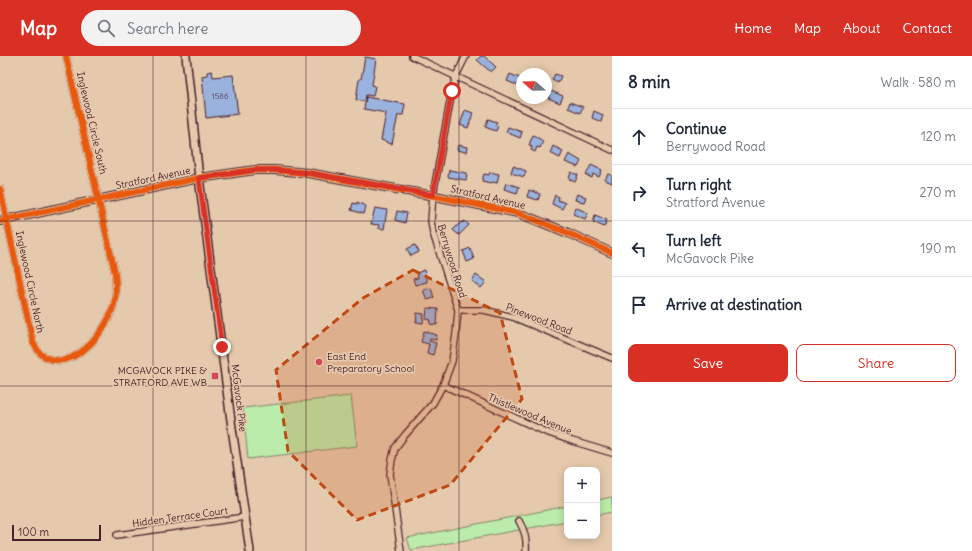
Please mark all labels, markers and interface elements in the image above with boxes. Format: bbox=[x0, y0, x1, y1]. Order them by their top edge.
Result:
search box bbox=[81, 10, 361, 46]
text: Map bbox=[20, 16, 57, 40]
icon: search bbox=[95, 17, 117, 39]
text: Search here bbox=[127, 19, 208, 38]
text: Home bbox=[734, 19, 772, 37]
text: Map bbox=[794, 19, 821, 37]
text: About bbox=[843, 19, 881, 37]
text: Contact bbox=[903, 19, 952, 37]
north arrow bbox=[516, 68, 552, 104]
street label: Inglewood Circle South bbox=[74, 71, 110, 176]
text: 8 min bbox=[628, 71, 670, 93]
text: Walk · 580 m bbox=[881, 74, 956, 91]
route start bbox=[443, 82, 461, 100]
house number: 1586 bbox=[212, 91, 229, 101]
text: Continue bbox=[666, 119, 727, 138]
icon: ahead bbox=[628, 126, 650, 148]
text: 120 m bbox=[921, 128, 956, 145]
text: Berrywood Road bbox=[666, 138, 766, 155]
street label: Stratford Avenue bbox=[114, 164, 192, 192]
text: Turn right bbox=[666, 175, 731, 194]
street label: Stratford Avenue bbox=[449, 182, 527, 212]
icon: right bbox=[628, 182, 650, 204]
text: 270 m bbox=[919, 184, 956, 201]
text: Stratford Avenue bbox=[666, 194, 765, 211]
street label: Berrywood Road bbox=[435, 222, 469, 300]
street label: Inglewood Circle North bbox=[13, 230, 47, 335]
text: Turn left bbox=[666, 231, 721, 250]
icon: left bbox=[628, 238, 650, 260]
text: 190 m bbox=[920, 240, 956, 257]
text: McGavock Pike bbox=[666, 250, 754, 267]
icon: arrive bbox=[628, 294, 650, 316]
text: Arrive at destination bbox=[666, 295, 802, 314]
street label: Pinewood Road bbox=[504, 300, 574, 338]
route end bbox=[213, 338, 231, 356]
button: Save bbox=[628, 344, 788, 382]
button: Share bbox=[796, 344, 956, 382]
place label: East End Preparatory School bbox=[327, 350, 414, 375]
marker: East End Preparatory School bbox=[314, 357, 324, 367]
place label: MCGAVOCK PIKE & STRATFORD AVE WB bbox=[113, 364, 207, 389]
street label: McGavock Pike bbox=[228, 364, 250, 432]
marker: MCGAVOCK PIKE & STRATFORD AVE WB bbox=[210, 371, 220, 381]
street label: Thistlewood Avenue bbox=[486, 390, 574, 438]
map controls bbox=[564, 467, 600, 539]
button: + bbox=[564, 467, 600, 503]
button: − bbox=[564, 503, 600, 539]
street label: Hidden Terrace Court bbox=[131, 504, 229, 530]
scale bar bbox=[12, 523, 101, 542]
text: 100 m bbox=[18, 525, 49, 539]

